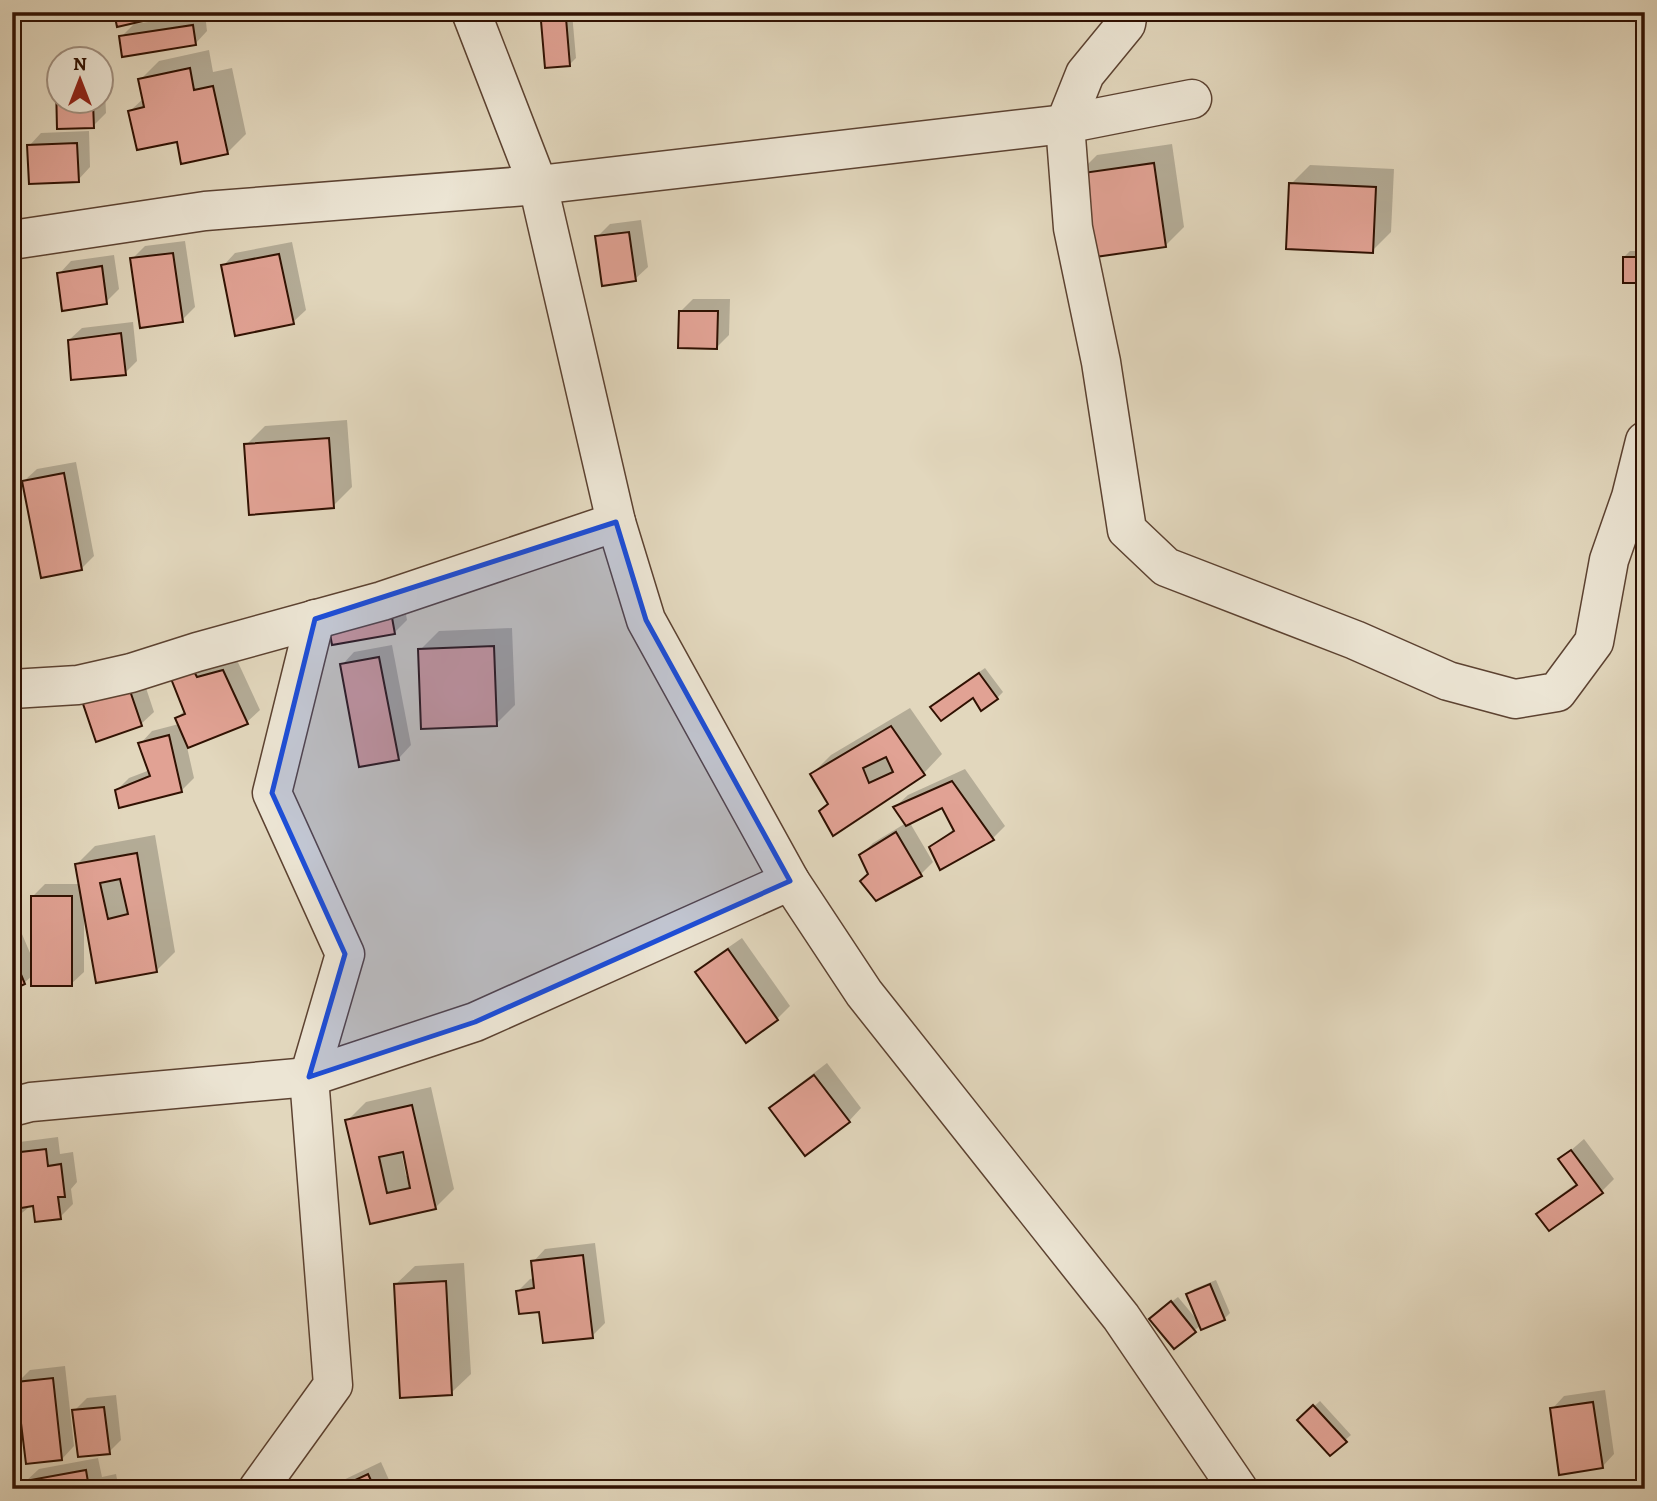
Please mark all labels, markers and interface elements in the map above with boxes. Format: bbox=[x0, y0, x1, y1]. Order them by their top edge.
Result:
north arrow bbox=[46, 46, 116, 116]
text: N bbox=[73, 51, 87, 77]

